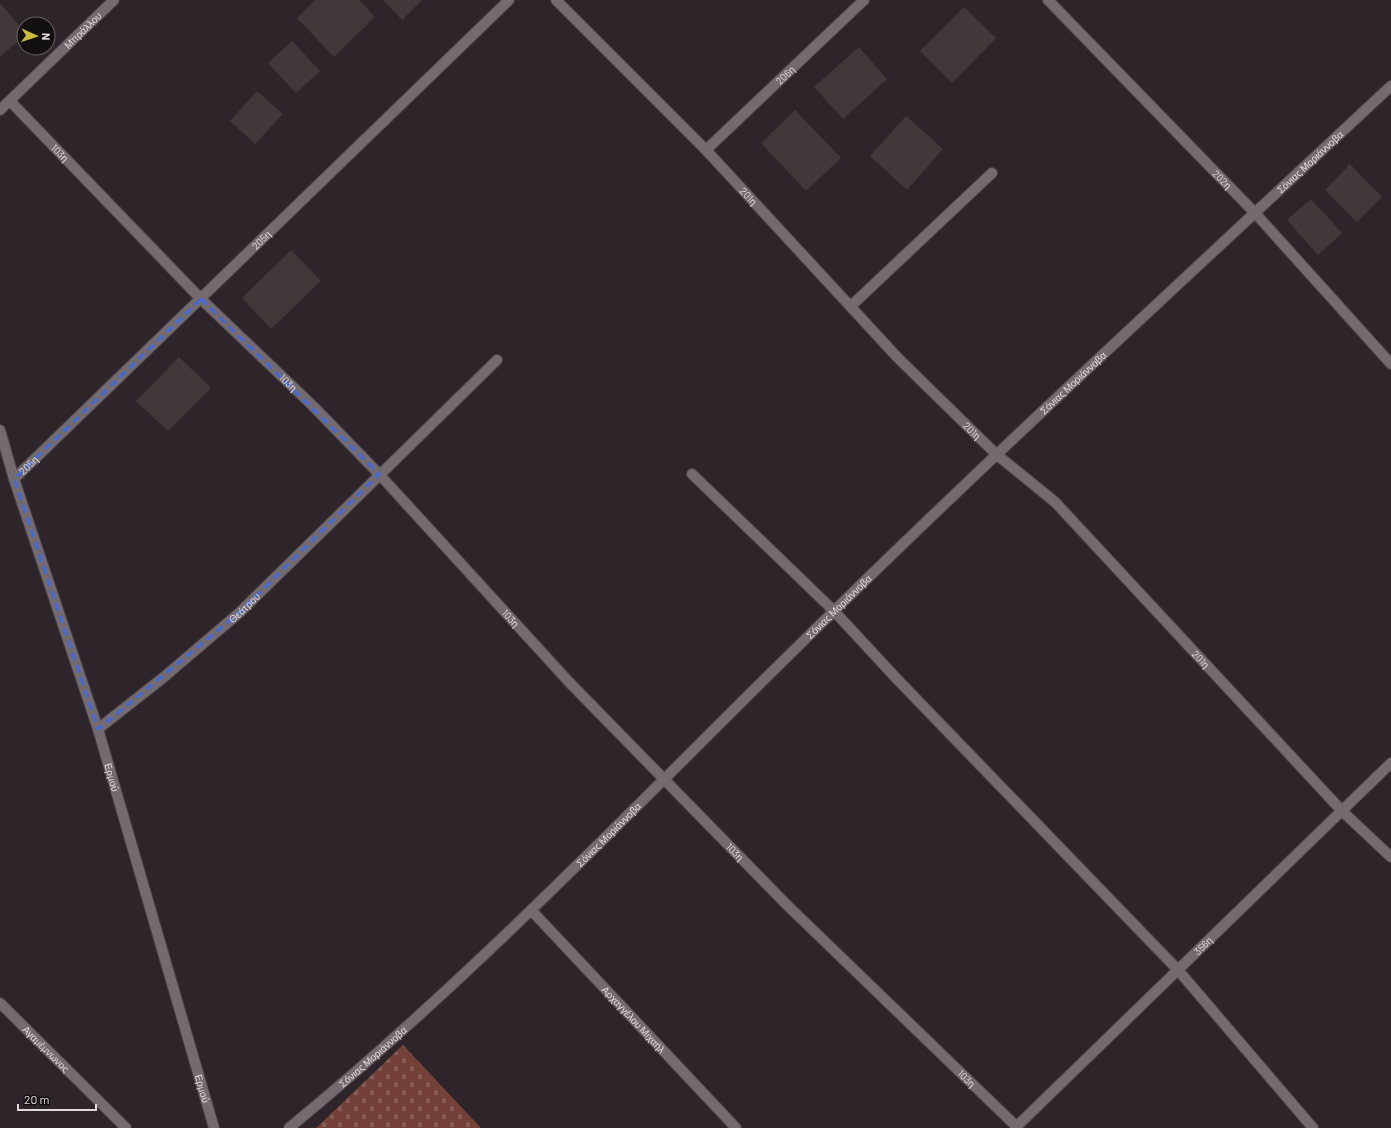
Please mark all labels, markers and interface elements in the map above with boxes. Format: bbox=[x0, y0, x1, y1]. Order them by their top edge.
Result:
street label: Μπράλλου bbox=[62, 9, 104, 51]
north arrow bbox=[16, 16, 56, 56]
text: N bbox=[40, 33, 53, 41]
street label: 206η bbox=[773, 63, 797, 87]
street label: Σόνιας Μοριάννοβα bbox=[1274, 128, 1346, 196]
street label: 103η bbox=[49, 142, 71, 164]
street label: 202η bbox=[1210, 167, 1234, 191]
street label: 201η bbox=[738, 185, 760, 208]
street label: 205η bbox=[249, 228, 273, 252]
street label: Σόνιας Μοριάννοβα bbox=[1037, 349, 1109, 417]
street label: 103η bbox=[277, 371, 300, 394]
street label: 201η bbox=[961, 419, 983, 442]
street label: 205η bbox=[16, 453, 40, 477]
street label: Σόνιας Μοριάννοβα bbox=[804, 572, 874, 641]
street label: Θεάτρου bbox=[226, 590, 262, 625]
street label: 103η bbox=[500, 607, 522, 630]
street label: 201η bbox=[1190, 648, 1212, 671]
street label: Ερμού bbox=[102, 762, 122, 793]
street label: Σόνιας Μοριάννοβα bbox=[574, 800, 644, 869]
street label: 103η bbox=[724, 841, 746, 863]
street label: 356η bbox=[1191, 934, 1215, 957]
street label: Αρχαγγέλου Μιχαήλ bbox=[599, 983, 668, 1055]
street label: Αγαμέμνωνος bbox=[20, 1023, 72, 1075]
street label: Σόνιας Μοριάννοβα bbox=[336, 1023, 409, 1090]
street label: 103η bbox=[955, 1067, 978, 1090]
street label: Ερμού bbox=[193, 1073, 212, 1104]
scale bar bbox=[18, 1086, 96, 1112]
text: 20 m bbox=[24, 1092, 50, 1106]

